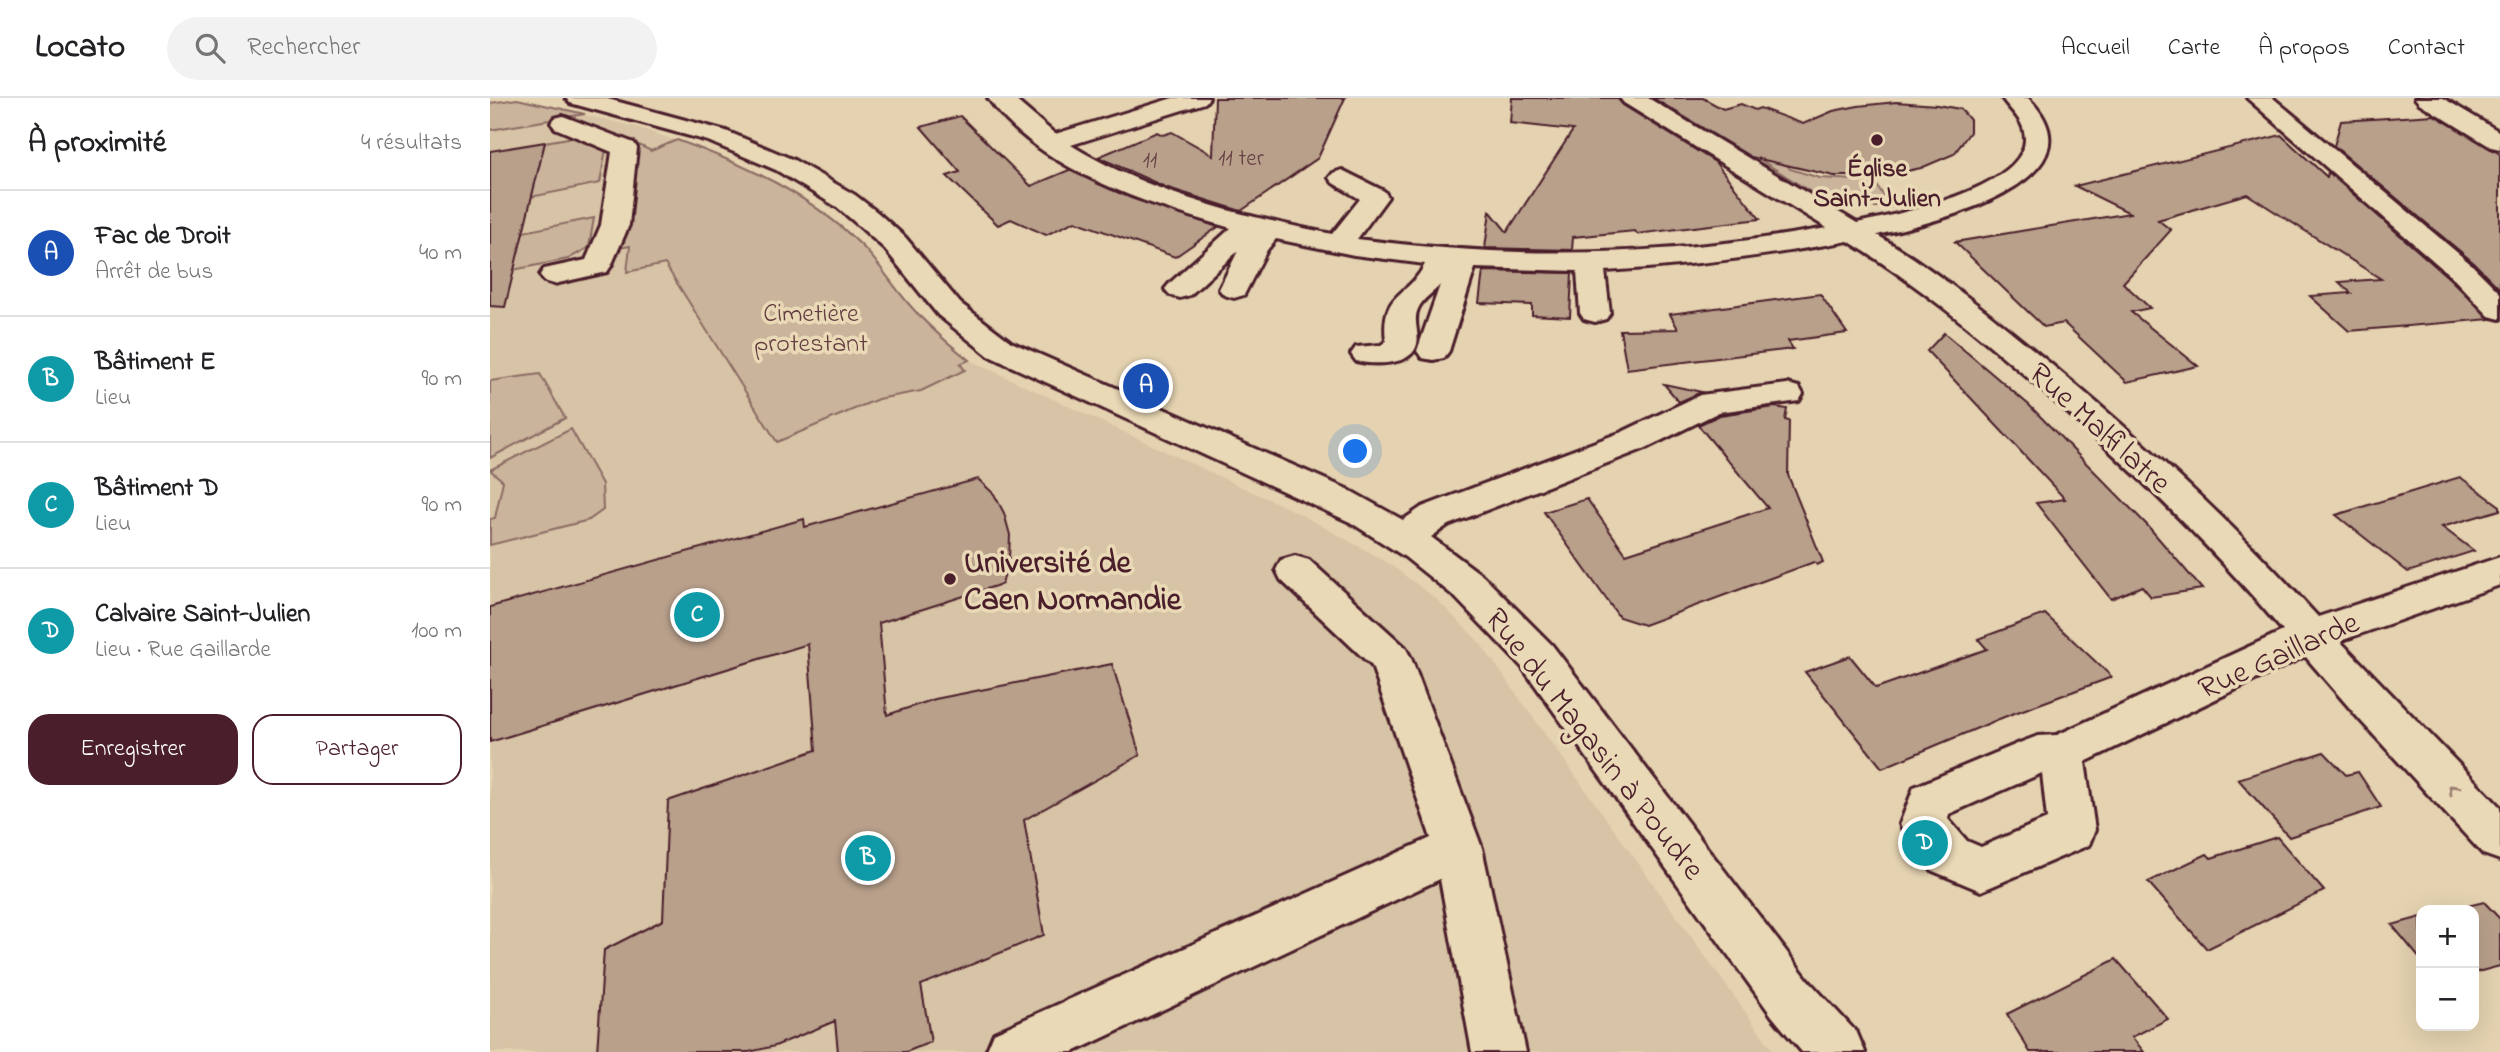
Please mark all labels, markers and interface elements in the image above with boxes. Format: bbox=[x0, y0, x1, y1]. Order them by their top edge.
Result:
search box bbox=[167, 17, 657, 80]
text: Locato bbox=[35, 24, 125, 72]
icon: search bbox=[191, 29, 229, 67]
text: Rechercher bbox=[247, 29, 360, 67]
text: Accueil bbox=[2061, 31, 2130, 66]
text: Carte bbox=[2168, 31, 2220, 66]
text: À propos bbox=[2258, 31, 2350, 66]
text: Contact bbox=[2388, 31, 2465, 66]
text: À proximité bbox=[28, 122, 166, 166]
text: 4 résultats bbox=[361, 127, 462, 160]
marker: Église Saint-Julien bbox=[1869, 132, 1885, 148]
house number: 11 ter bbox=[1218, 143, 1265, 176]
house number: 11 bbox=[1143, 145, 1157, 178]
place label: Église Saint-Julien bbox=[1813, 151, 1941, 219]
text: Fac de Droit bbox=[95, 218, 231, 256]
text: A bbox=[44, 237, 58, 270]
text: 40 m bbox=[419, 237, 462, 270]
text: Arrêt de bus bbox=[95, 256, 213, 289]
park label: Cimetière protestant bbox=[754, 296, 868, 364]
text: Bâtiment E bbox=[95, 344, 216, 382]
street label: Rue Malfilatre bbox=[2017, 352, 2181, 507]
pin: A bbox=[1123, 360, 1169, 412]
text: B bbox=[43, 363, 59, 396]
text: 90 m bbox=[422, 363, 462, 396]
text: Lieu bbox=[95, 382, 131, 415]
your location bbox=[1338, 434, 1372, 468]
text: Bâtiment D bbox=[95, 470, 219, 508]
text: C bbox=[45, 489, 57, 522]
text: 90 m bbox=[422, 489, 462, 522]
text: Lieu bbox=[95, 508, 131, 541]
place label: Université de Caen Normandie bbox=[964, 541, 1183, 625]
marker: Université de Caen Normandie bbox=[942, 571, 958, 587]
pin: C bbox=[674, 589, 720, 641]
text: Calvaire Saint-Julien bbox=[95, 596, 310, 634]
street label: Rue du Magasin à Poudre bbox=[1472, 599, 1715, 892]
street label: Rue Gaillarde bbox=[2191, 601, 2368, 714]
text: D bbox=[43, 615, 59, 648]
text: 100 m bbox=[411, 615, 462, 648]
text: Lieu · Rue Gaillarde bbox=[95, 634, 271, 667]
button: Enregistrer bbox=[28, 714, 238, 785]
button: Partager bbox=[252, 714, 462, 785]
one-way arrow bbox=[2449, 784, 2461, 797]
pin: D bbox=[1902, 817, 1948, 869]
pin: B bbox=[845, 832, 891, 884]
map controls bbox=[2416, 905, 2479, 1031]
button: + bbox=[2416, 905, 2479, 968]
button: − bbox=[2416, 968, 2479, 1031]

